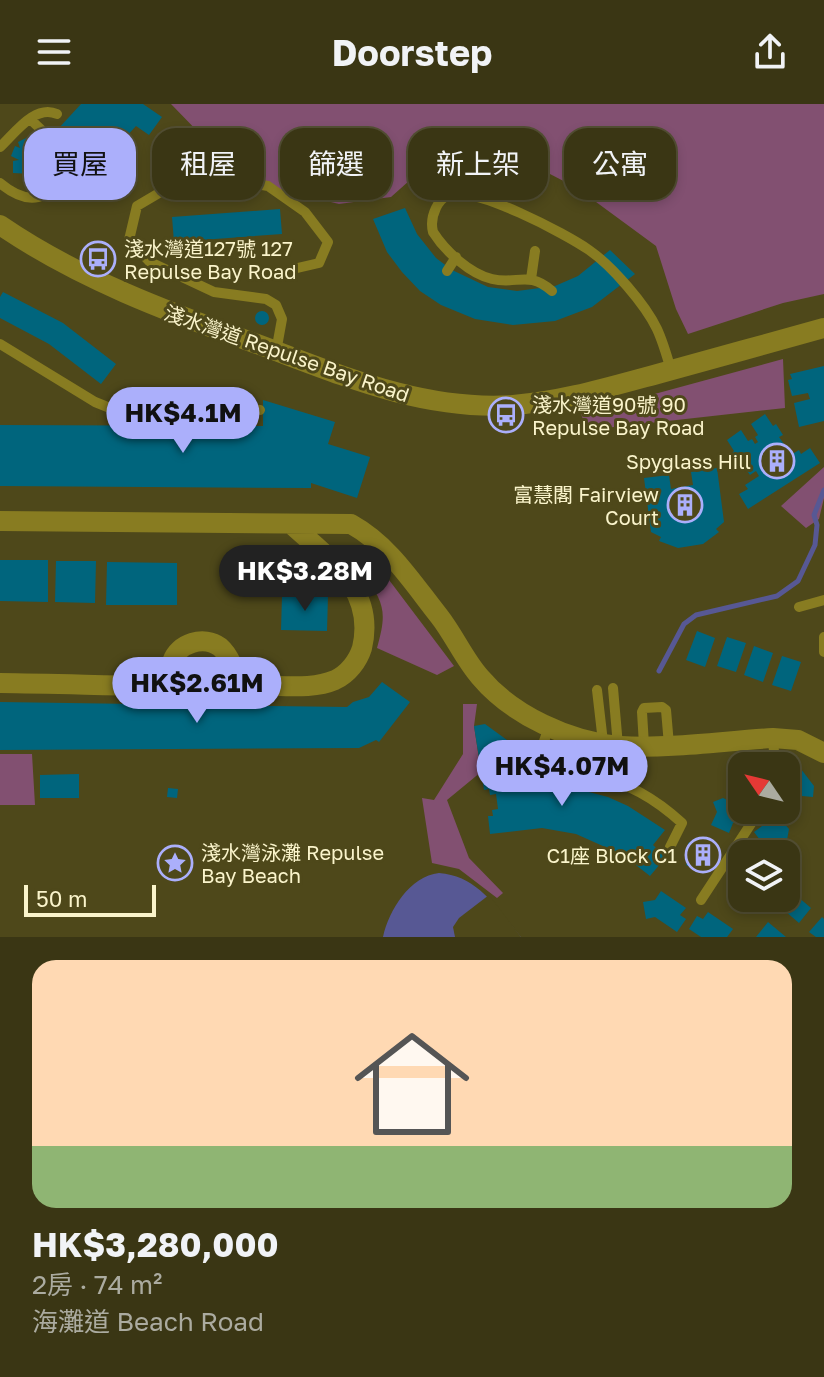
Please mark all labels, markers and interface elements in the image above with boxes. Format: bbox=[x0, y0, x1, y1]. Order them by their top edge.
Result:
icon: menu bbox=[32, 30, 76, 74]
icon: share bbox=[748, 30, 792, 74]
text: Doorstep bbox=[332, 31, 492, 74]
chip: 買屋 bbox=[24, 128, 136, 200]
chip: 租屋 bbox=[152, 128, 264, 200]
chip: 篩選 bbox=[280, 128, 392, 200]
chip: 新上架 bbox=[408, 128, 548, 200]
chip: 公寓 bbox=[564, 128, 676, 200]
place label: 淺水灣道127號 127 Repulse Bay Road bbox=[124, 236, 297, 283]
bus stop icon: 淺水灣道127號 127 Repulse Bay Road bbox=[79, 240, 117, 278]
street label: 淺水灣道 Repulse Bay Road bbox=[161, 300, 413, 406]
pin: HK$4.1M bbox=[109, 387, 257, 455]
place label: 淺水灣道90號 90 Repulse Bay Road bbox=[532, 392, 705, 439]
bus stop icon: 淺水灣道90號 90 Repulse Bay Road bbox=[487, 396, 525, 434]
text: HK$4.1M bbox=[124, 397, 242, 428]
building icon: Spyglass Hill bbox=[758, 442, 796, 480]
place label: Spyglass Hill bbox=[626, 449, 751, 473]
place label: 富慧閣 Fairview Court bbox=[513, 482, 659, 529]
building icon: 富慧閣 Fairview Court bbox=[666, 486, 704, 524]
pin: HK$3.28M bbox=[222, 545, 388, 613]
text: HK$3.28M bbox=[237, 555, 373, 586]
pin: HK$2.61M bbox=[114, 657, 280, 725]
text: HK$2.61M bbox=[130, 667, 264, 698]
pin: HK$4.07M bbox=[479, 740, 645, 808]
text: HK$4.07M bbox=[495, 750, 629, 781]
north arrow bbox=[728, 752, 800, 824]
map controls bbox=[728, 752, 800, 912]
building icon: C1座 Block C1 bbox=[684, 836, 722, 874]
place label: 淺水灣泳灘 Repulse Bay Beach bbox=[201, 840, 384, 887]
button: layers bbox=[728, 840, 800, 912]
place label: C1座 Block C1 bbox=[547, 843, 677, 867]
place icon: 淺水灣泳灘 Repulse Bay Beach bbox=[156, 844, 194, 882]
scale bar bbox=[24, 881, 156, 917]
text: 50 m bbox=[36, 885, 87, 912]
icon: home bbox=[340, 1012, 484, 1156]
text: HK$3,280,000 bbox=[32, 1224, 279, 1264]
text: 2房 · 74 m² bbox=[32, 1269, 162, 1300]
text: 海灘道 Beach Road bbox=[32, 1306, 264, 1337]

